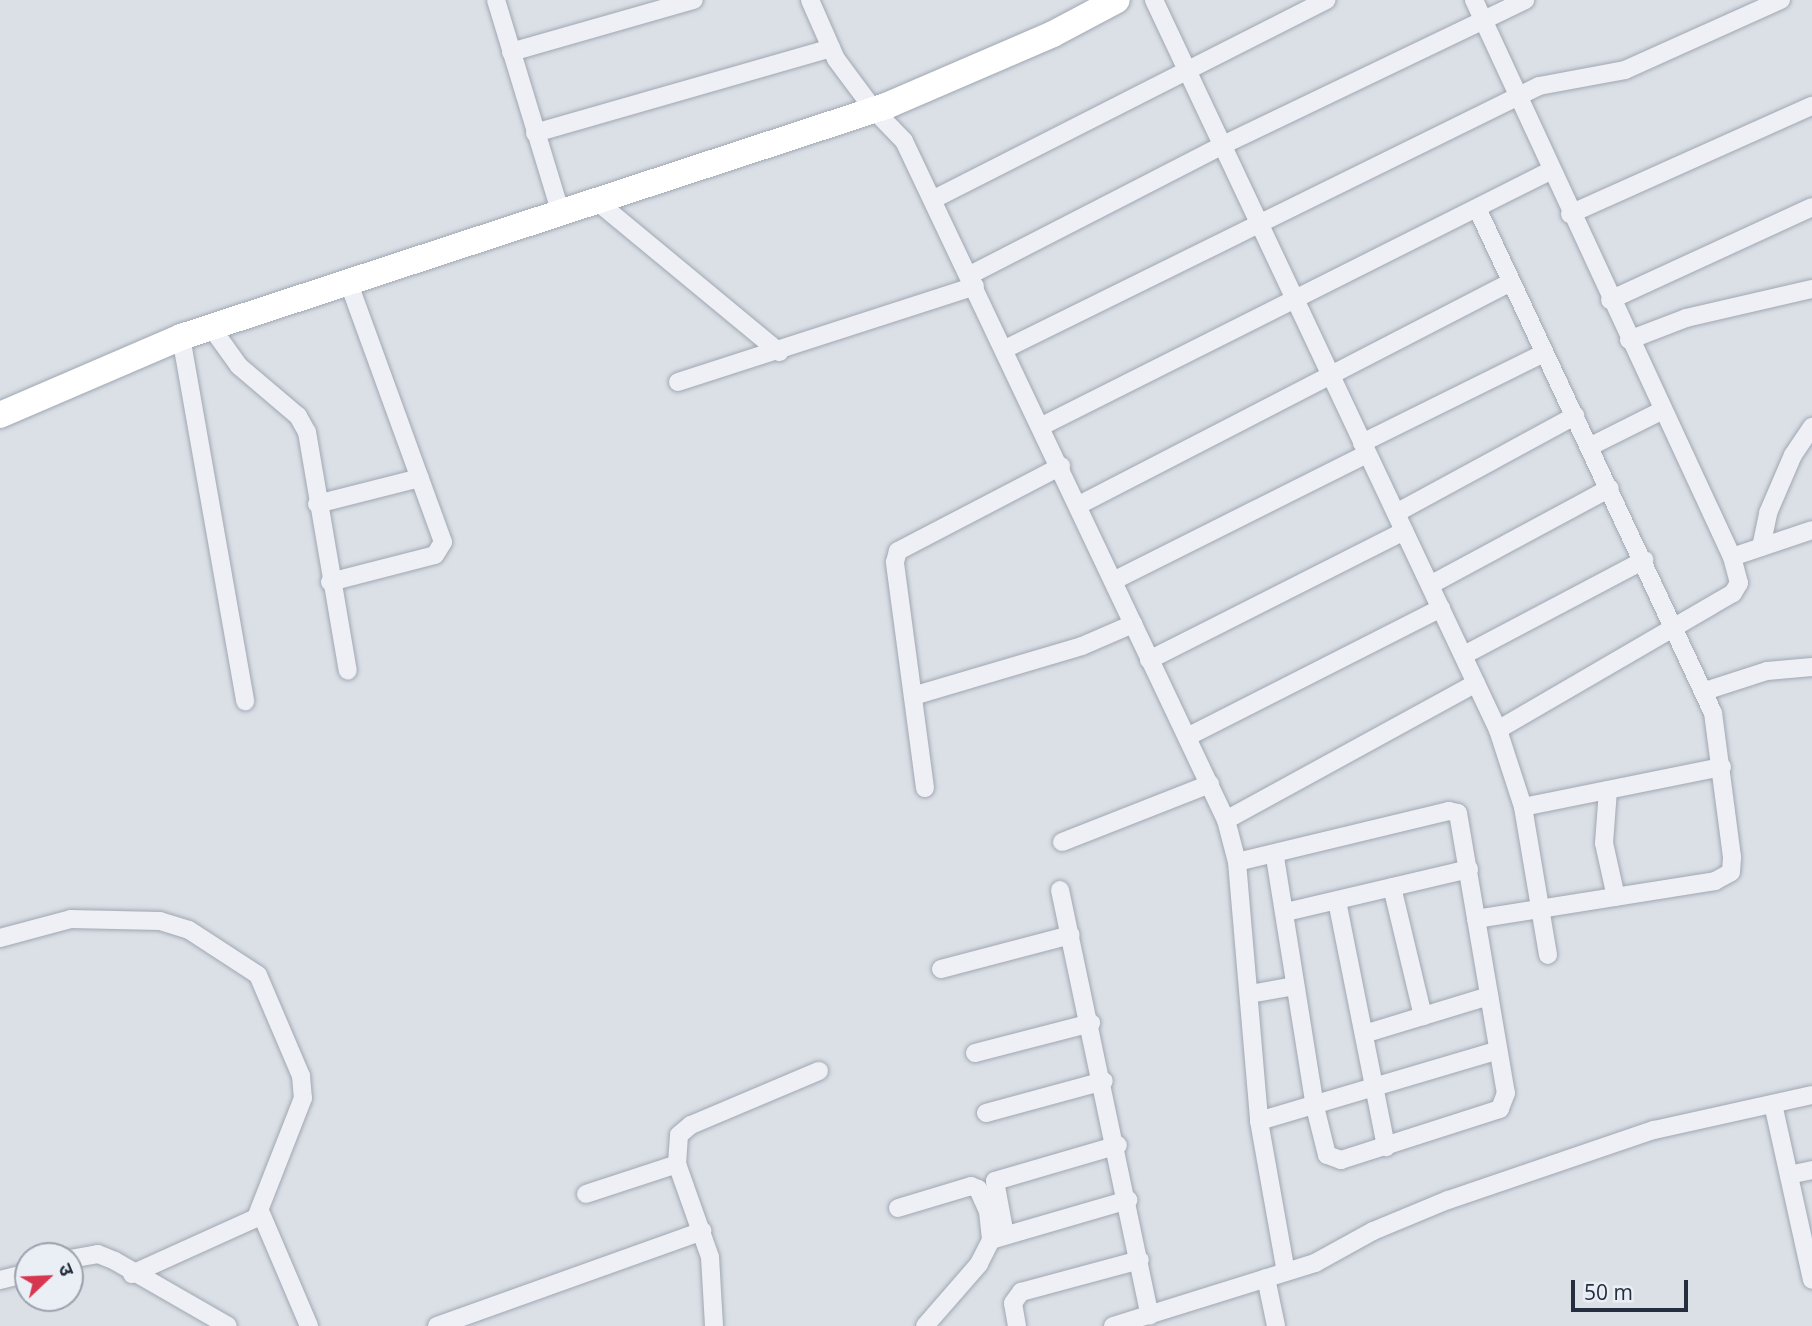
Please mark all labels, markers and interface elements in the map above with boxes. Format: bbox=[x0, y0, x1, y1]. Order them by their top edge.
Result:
north arrow bbox=[14, 1242, 84, 1312]
text: उ bbox=[52, 1259, 81, 1280]
scale bar bbox=[1574, 1266, 1691, 1310]
text: 50 m bbox=[1584, 1278, 1633, 1306]

